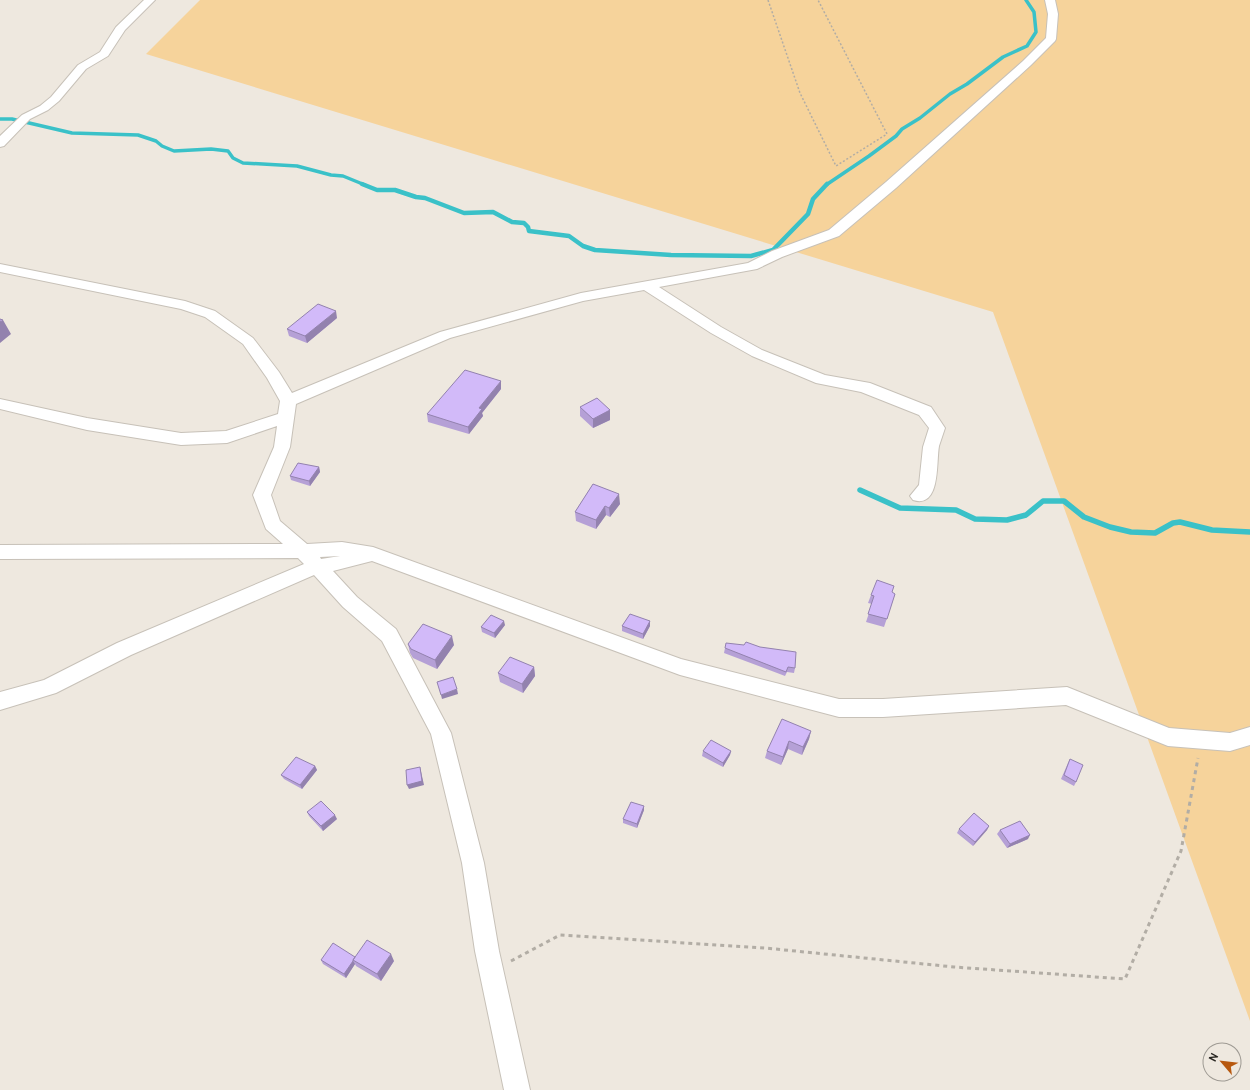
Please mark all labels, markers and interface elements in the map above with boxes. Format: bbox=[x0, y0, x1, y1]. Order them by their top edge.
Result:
north arrow bbox=[1202, 1042, 1242, 1082]
text: N bbox=[1205, 1051, 1221, 1064]

